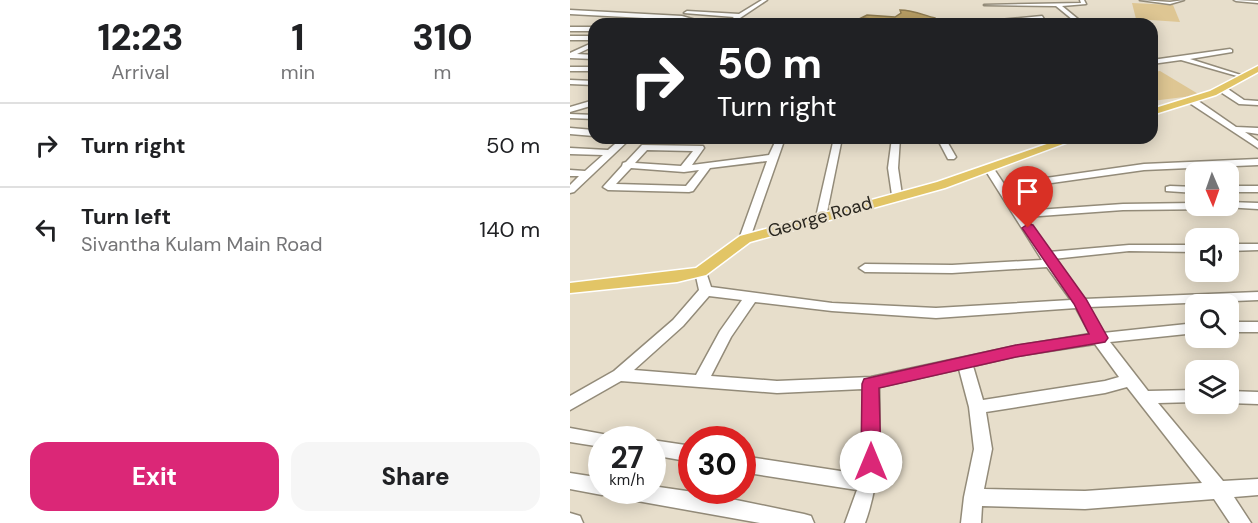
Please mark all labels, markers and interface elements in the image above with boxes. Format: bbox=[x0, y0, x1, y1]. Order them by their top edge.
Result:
text: 12:23 bbox=[97, 14, 183, 61]
text: 1 bbox=[291, 14, 305, 61]
text: 310 bbox=[412, 14, 473, 61]
text: 50 m bbox=[717, 36, 822, 91]
icon: right bbox=[618, 42, 696, 120]
text: Arrival bbox=[111, 59, 170, 85]
text: min bbox=[281, 59, 315, 85]
text: m bbox=[434, 59, 451, 85]
text: Turn right bbox=[717, 89, 837, 124]
icon: right bbox=[30, 129, 63, 162]
text: Turn right bbox=[81, 131, 186, 160]
text: 50 m bbox=[486, 131, 540, 160]
north arrow bbox=[1185, 162, 1239, 216]
map controls bbox=[1185, 162, 1239, 414]
pin bbox=[1002, 166, 1053, 228]
icon: arrive bbox=[1011, 175, 1044, 208]
street label: George Road bbox=[765, 191, 875, 243]
text: Turn left bbox=[81, 202, 171, 231]
icon: left bbox=[30, 213, 63, 246]
text: 140 m bbox=[479, 215, 540, 244]
button: sound bbox=[1185, 228, 1239, 282]
text: Sivantha Kulam Main Road bbox=[81, 231, 322, 257]
button: search bbox=[1185, 294, 1239, 348]
button: layers bbox=[1185, 360, 1239, 414]
speed limit sign: 30 bbox=[678, 426, 756, 504]
position arrow bbox=[839, 430, 903, 494]
text: 27 bbox=[610, 438, 644, 477]
button: Exit bbox=[30, 442, 279, 511]
button: Share bbox=[291, 442, 540, 511]
text: km/h bbox=[609, 470, 645, 490]

